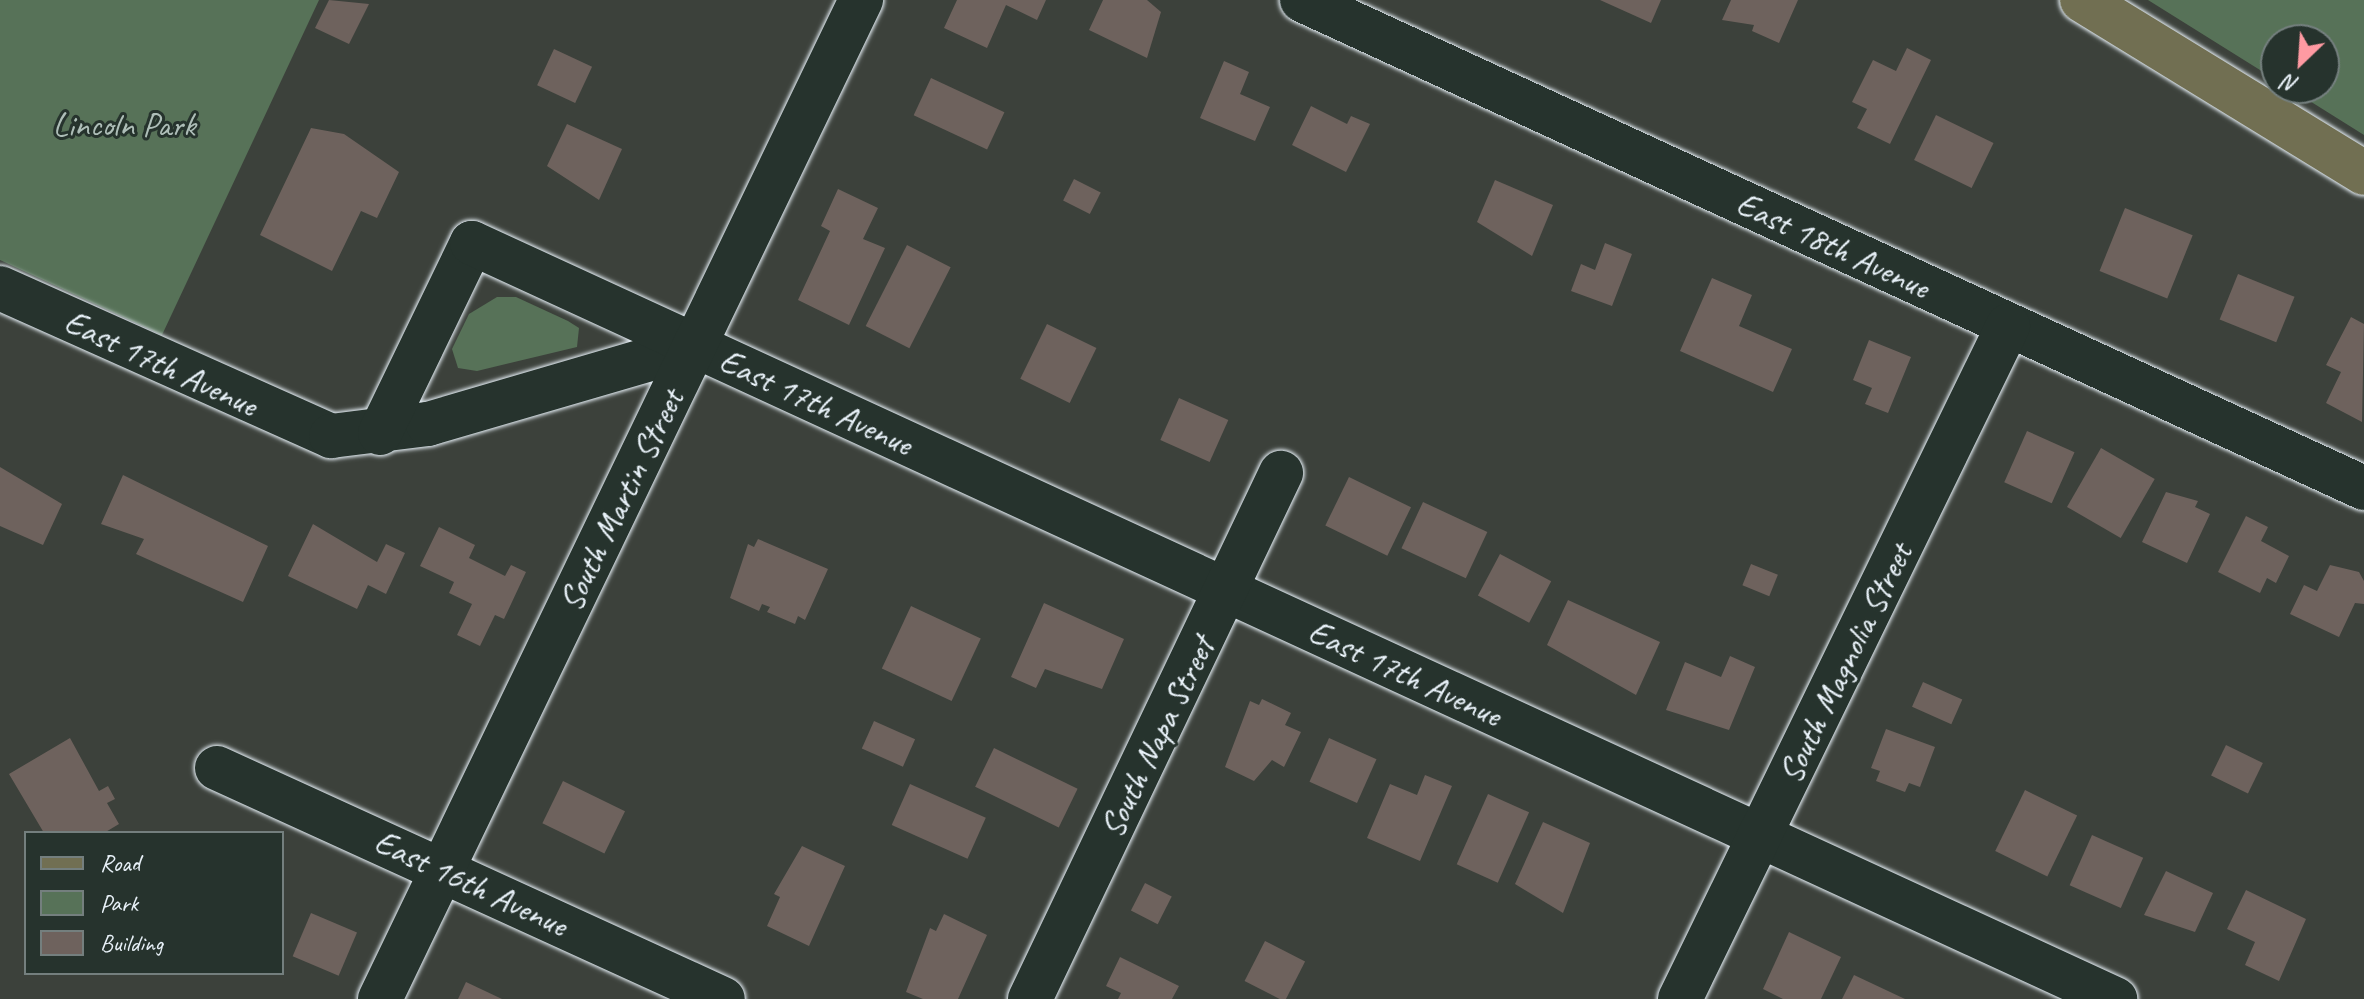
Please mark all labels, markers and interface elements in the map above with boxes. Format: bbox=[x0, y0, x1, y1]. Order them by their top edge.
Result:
north arrow bbox=[2260, 24, 2340, 104]
text: N bbox=[2279, 68, 2303, 100]
park label: Lincoln Park bbox=[52, 105, 196, 145]
street label: East 18th Avenue bbox=[1730, 183, 1936, 307]
street label: East 17th Avenue bbox=[58, 301, 264, 425]
street label: East 17th Avenue bbox=[713, 340, 919, 464]
street label: South Martin Street bbox=[550, 382, 692, 618]
street label: South Magnolia Street bbox=[1769, 536, 1921, 790]
street label: East 17th Avenue bbox=[1302, 611, 1508, 735]
street label: South Napa Street bbox=[1091, 629, 1223, 845]
street label: East 16th Avenue bbox=[368, 821, 574, 945]
legend bbox=[24, 831, 284, 975]
text: Road bbox=[100, 848, 140, 878]
text: Park bbox=[100, 888, 138, 918]
text: Building bbox=[100, 928, 163, 958]

